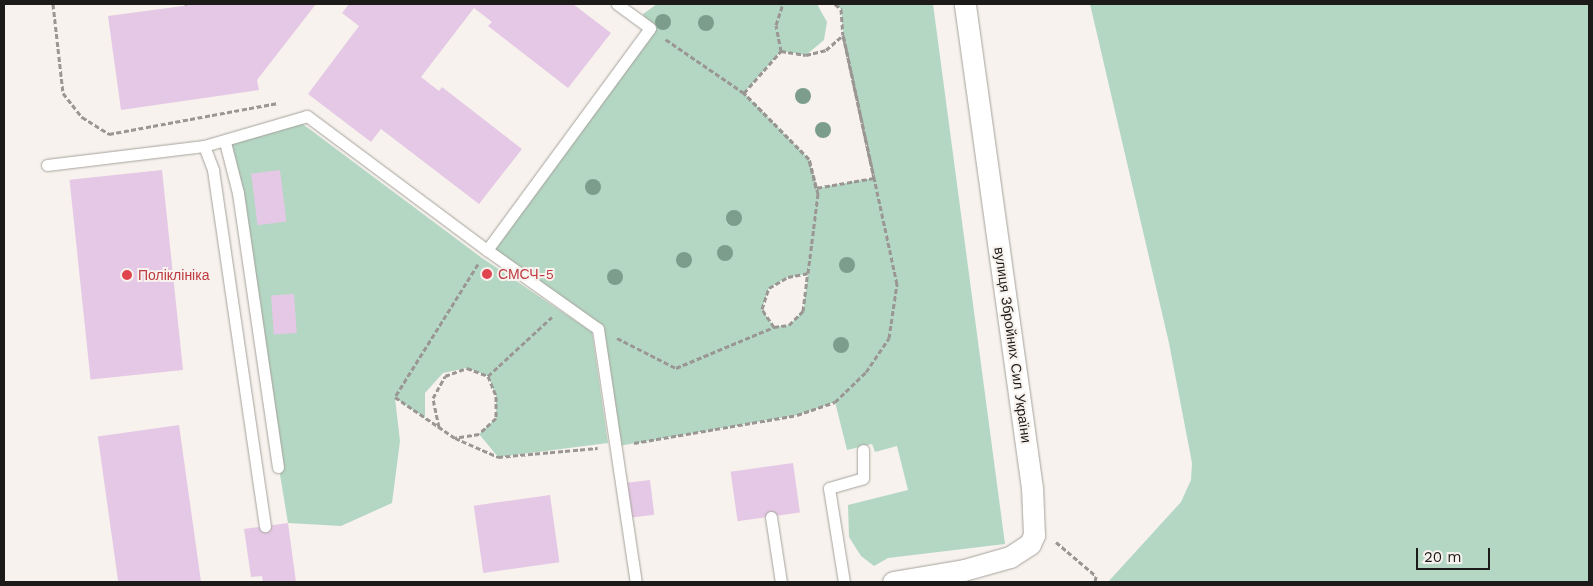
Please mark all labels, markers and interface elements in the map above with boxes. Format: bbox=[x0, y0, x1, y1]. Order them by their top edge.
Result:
street label: вулиця Збройних Сил України bbox=[991, 246, 1035, 444]
place label: СМСЧ-5 bbox=[498, 266, 554, 282]
place label: Поліклініка bbox=[138, 267, 209, 283]
marker: СМСЧ-5 bbox=[480, 267, 494, 281]
marker: Поліклініка bbox=[120, 268, 134, 282]
scale bar bbox=[1418, 538, 1492, 570]
text: 20 m bbox=[1424, 548, 1462, 566]

